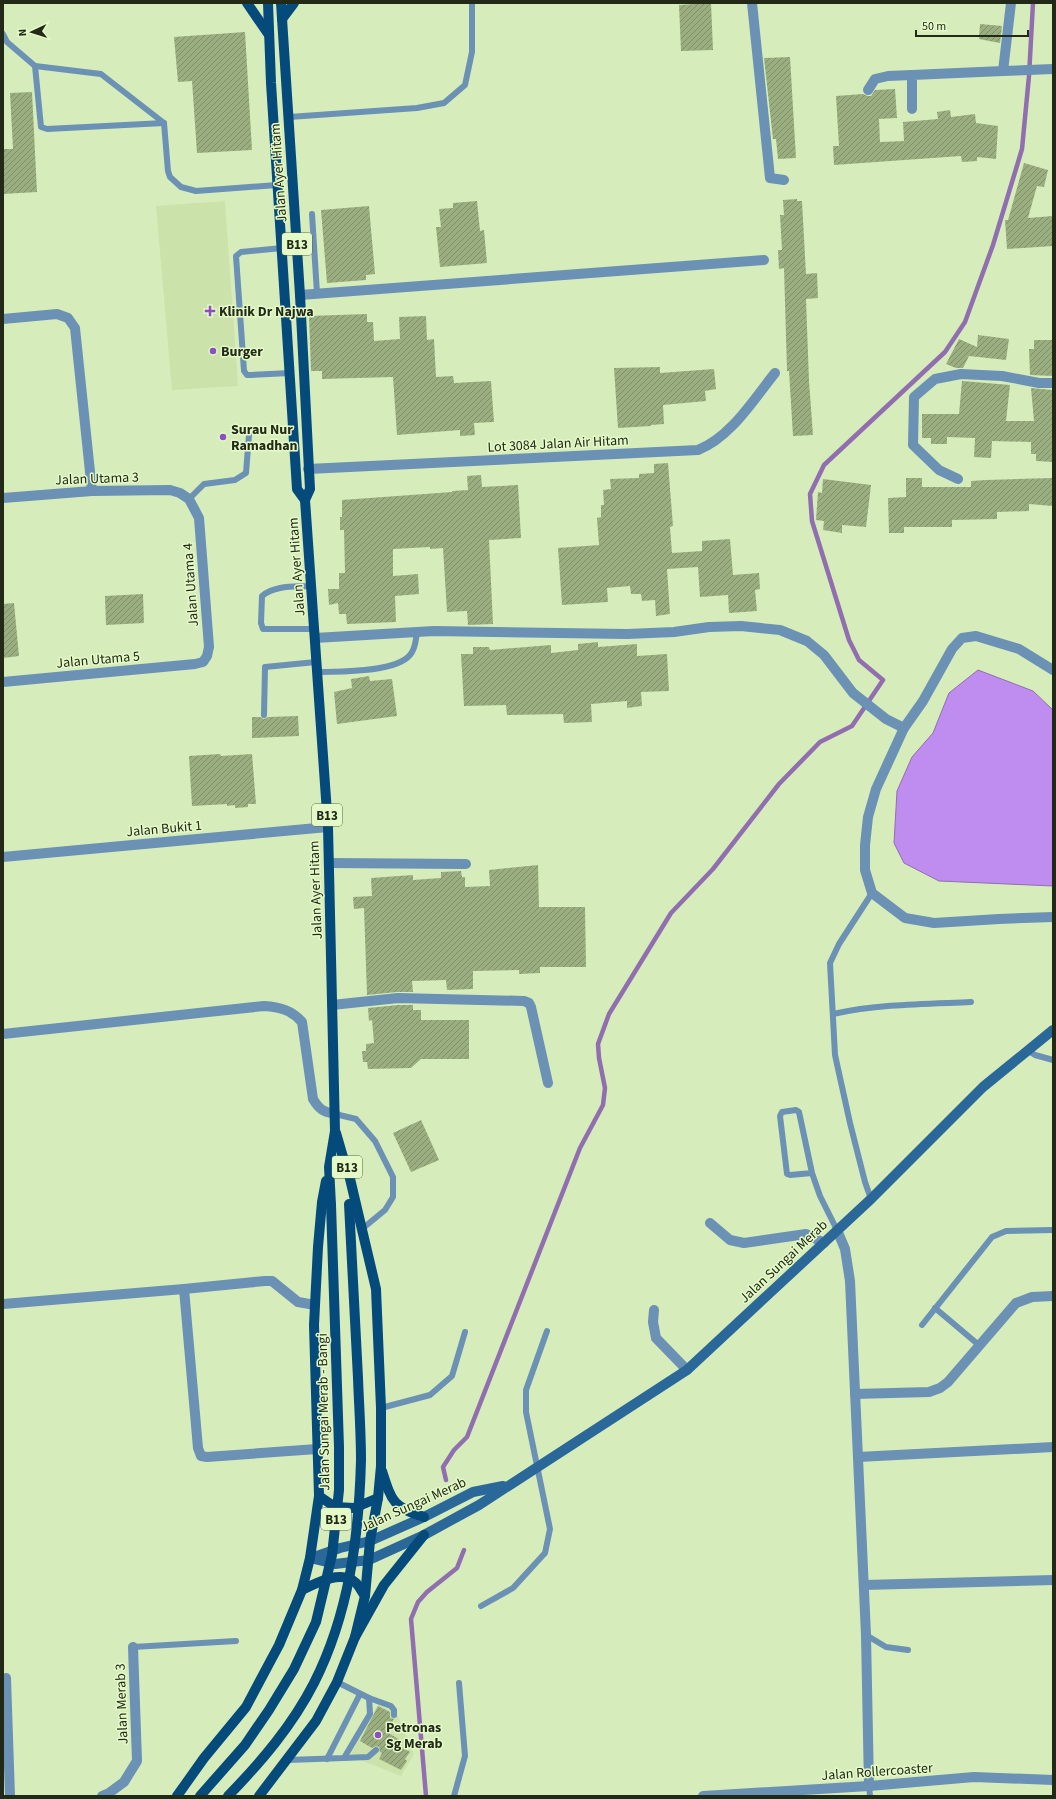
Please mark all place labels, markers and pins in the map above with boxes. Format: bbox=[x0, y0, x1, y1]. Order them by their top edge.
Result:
place label: Klinik Dr Najwa bbox=[219, 302, 314, 322]
marker: Klinik Dr Najwa bbox=[204, 305, 216, 317]
place label: Burger bbox=[221, 342, 263, 362]
marker: Burger bbox=[208, 346, 218, 356]
place label: Surau Nur Ramadhan bbox=[231, 420, 298, 456]
marker: Surau Nur Ramadhan bbox=[218, 432, 228, 442]
place label: Petronas Sg Merab bbox=[386, 1718, 443, 1754]
marker: Petronas Sg Merab bbox=[373, 1730, 383, 1740]

